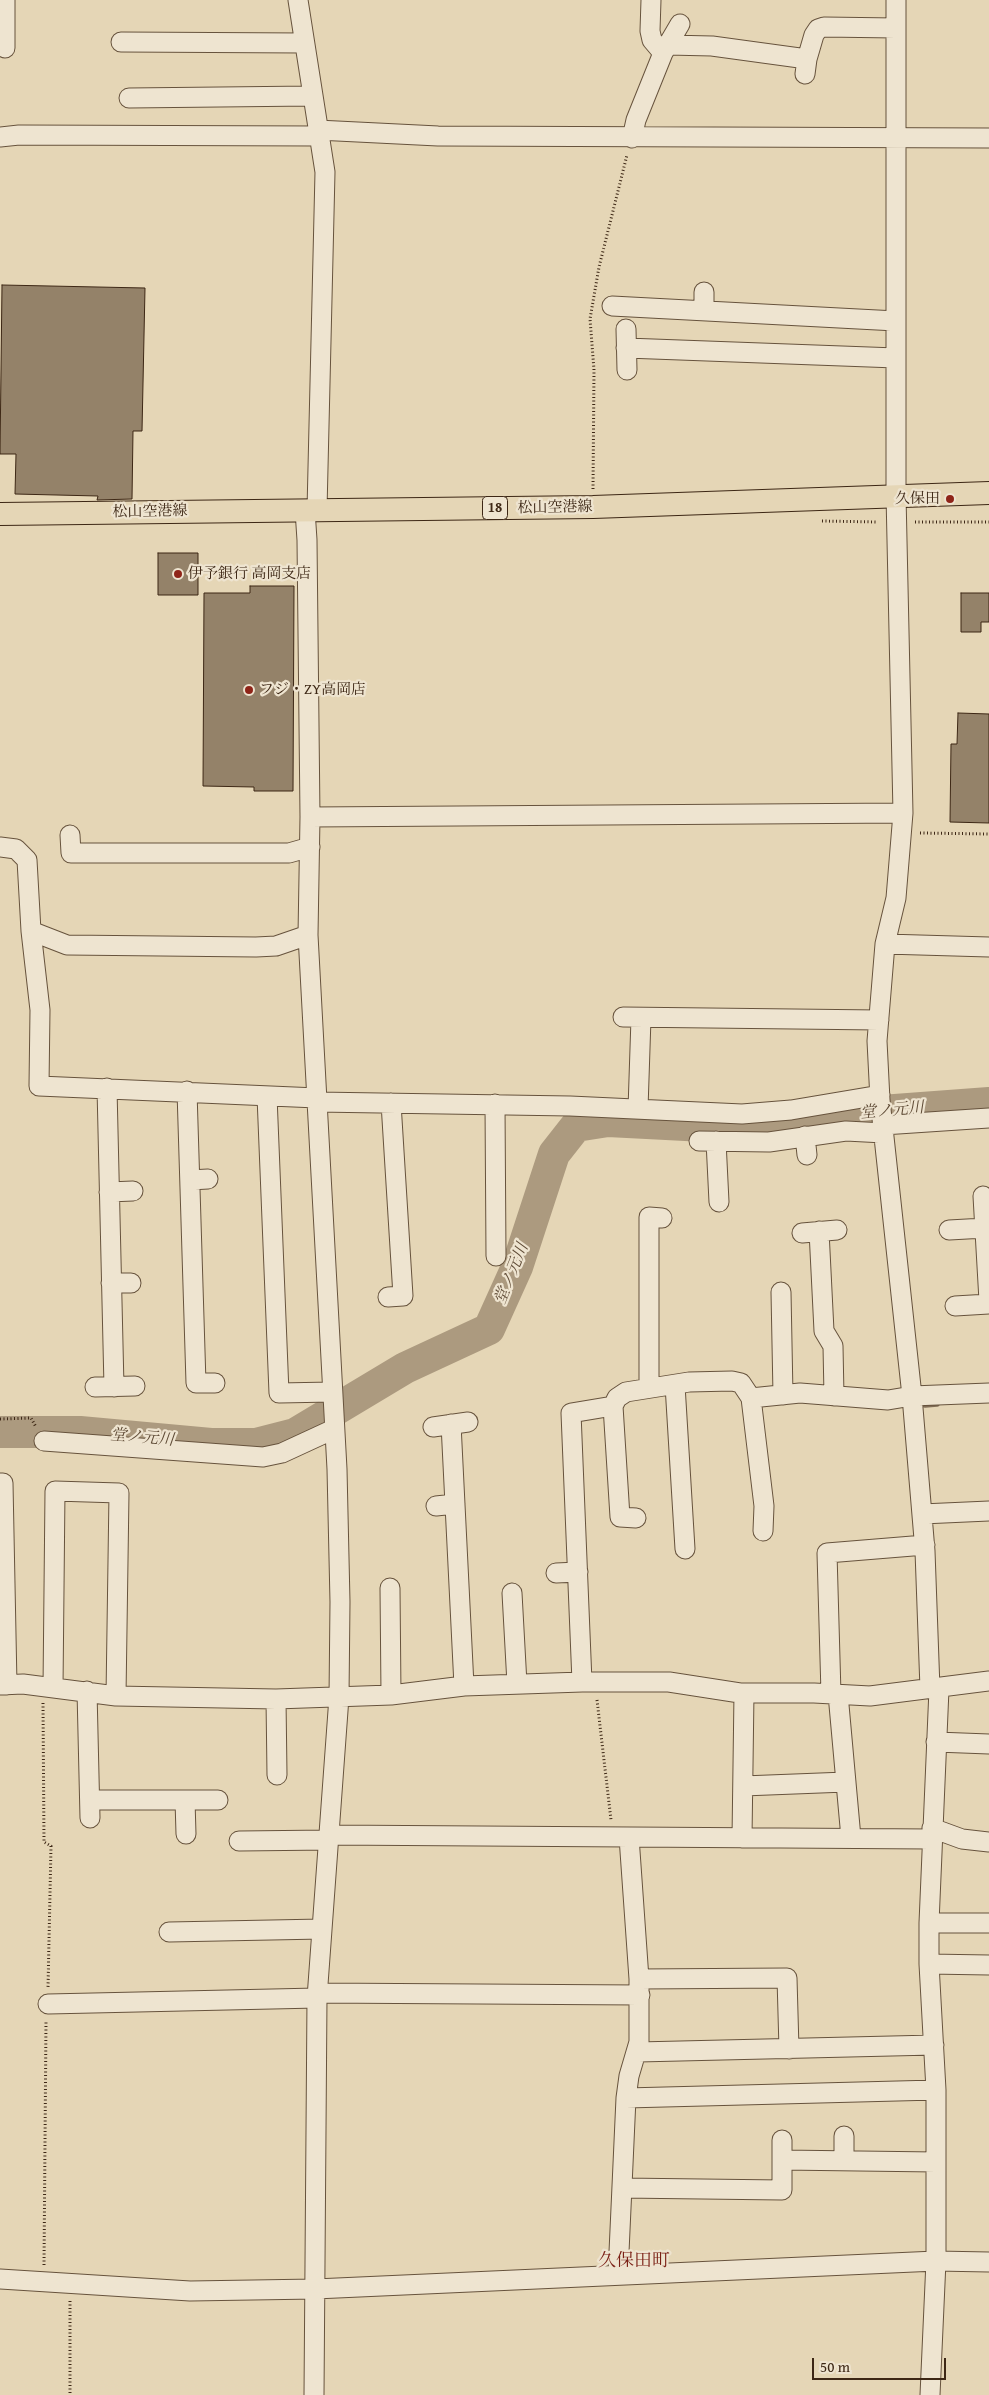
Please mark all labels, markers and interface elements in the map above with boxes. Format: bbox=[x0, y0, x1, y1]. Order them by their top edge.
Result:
place label: 久保田 bbox=[895, 490, 940, 508]
marker: 久保田 bbox=[944, 493, 956, 505]
road number: 18 bbox=[482, 496, 508, 520]
street label: 松山空港線 bbox=[517, 498, 593, 518]
street label: 松山空港線 bbox=[112, 502, 188, 522]
place label: 伊予銀行 高岡支店 bbox=[188, 565, 311, 583]
marker: 伊予銀行 高岡支店 bbox=[172, 568, 184, 580]
place label: フジ・ZY高岡店 bbox=[259, 681, 366, 699]
marker: フジ・ZY高岡店 bbox=[243, 684, 255, 696]
water label: 堂ノ元川 bbox=[859, 1099, 925, 1123]
water label: 堂ノ元川 bbox=[491, 1241, 533, 1307]
water label: 堂ノ元川 bbox=[109, 1426, 175, 1450]
district label: 久保田町 bbox=[598, 2250, 670, 2272]
scale bar bbox=[814, 2348, 948, 2380]
text: 50 m bbox=[820, 2356, 850, 2377]

